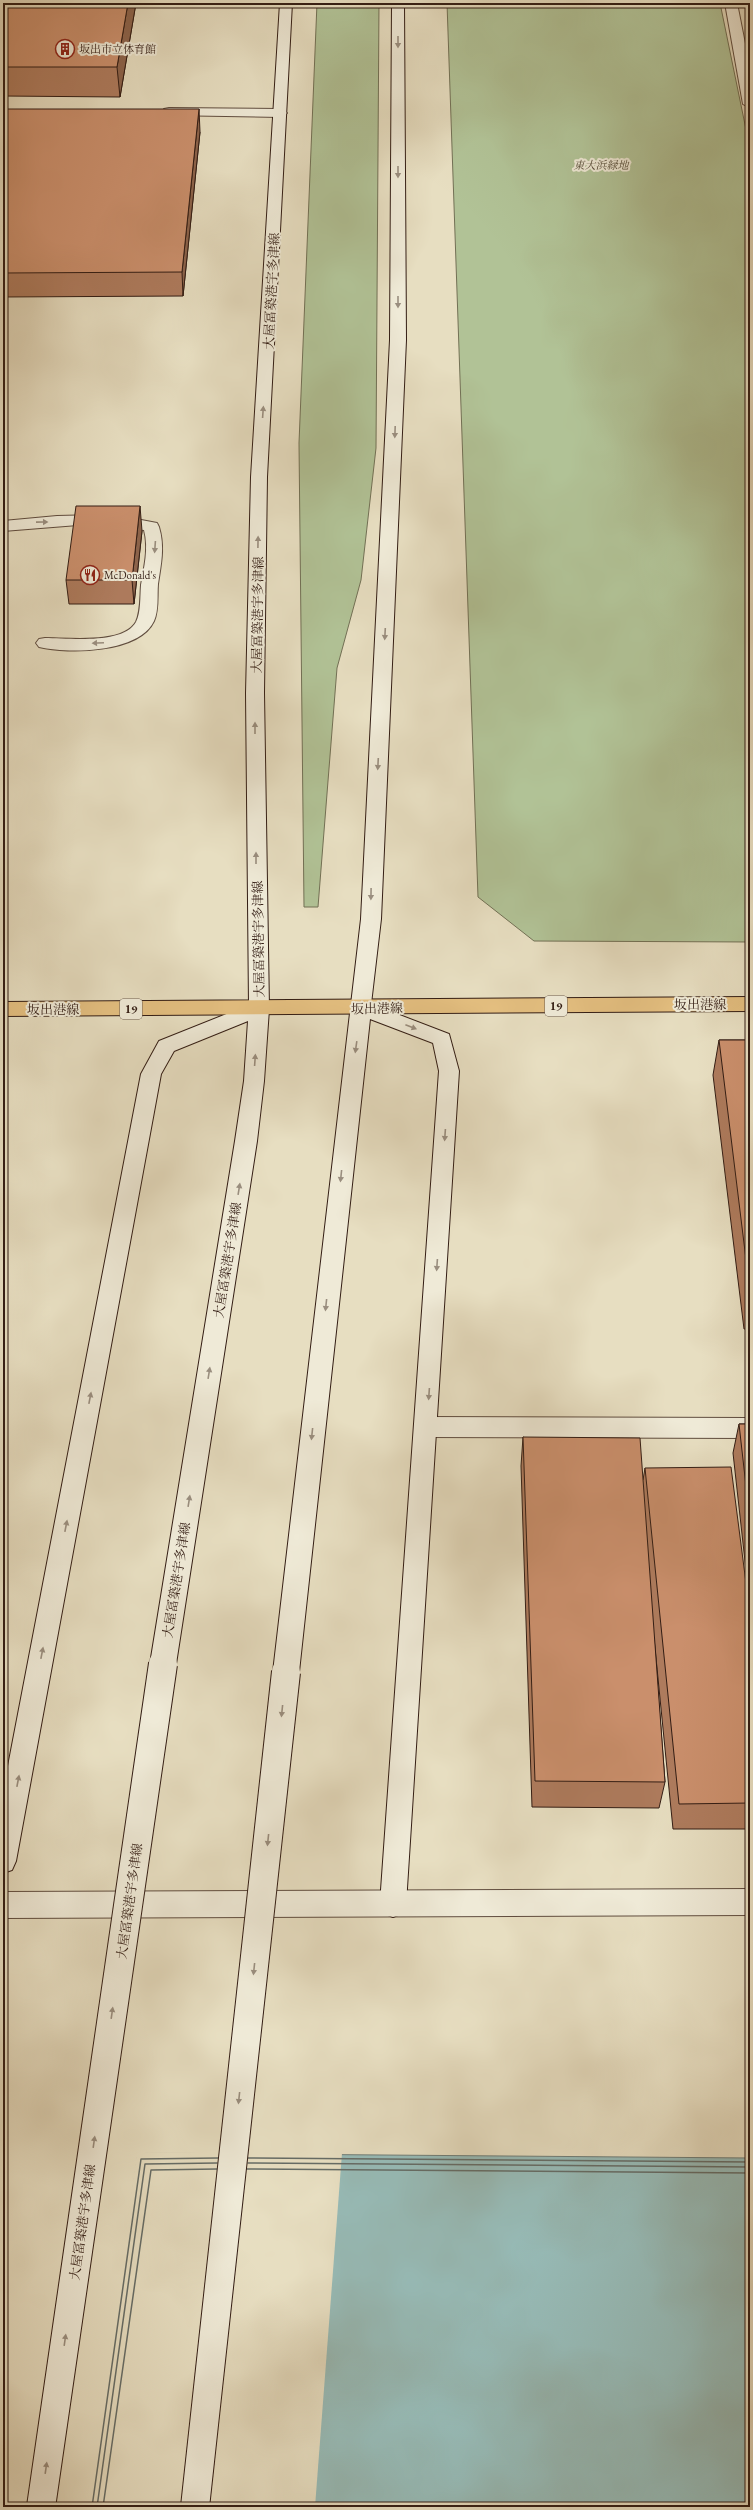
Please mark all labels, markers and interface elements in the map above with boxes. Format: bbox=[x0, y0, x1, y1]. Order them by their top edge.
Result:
one-way arrow bbox=[395, 36, 401, 49]
building icon: 坂出市立体育館 bbox=[54, 38, 76, 60]
place label: 坂出市立体育館 bbox=[79, 42, 156, 56]
park label: 東大浜緑地 bbox=[574, 158, 629, 172]
one-way arrow bbox=[395, 166, 401, 179]
street label: 大屋冨築港宇多津線 bbox=[260, 232, 283, 350]
one-way arrow bbox=[395, 296, 401, 309]
one-way arrow bbox=[260, 406, 267, 418]
one-way arrow bbox=[392, 426, 398, 439]
one-way arrow bbox=[36, 519, 49, 525]
one-way arrow bbox=[255, 535, 261, 548]
one-way arrow bbox=[151, 541, 158, 553]
street label: 大屋冨築港宇多津線 bbox=[248, 556, 267, 674]
restaurant icon: McDonald's bbox=[79, 564, 101, 586]
place label: McDonald's bbox=[104, 568, 157, 582]
one-way arrow bbox=[381, 628, 388, 640]
one-way arrow bbox=[92, 640, 104, 647]
one-way arrow bbox=[252, 721, 258, 734]
one-way arrow bbox=[374, 758, 381, 770]
one-way arrow bbox=[253, 851, 259, 864]
street label: 大屋冨築港宇多津線 bbox=[249, 880, 268, 998]
one-way arrow bbox=[368, 888, 375, 900]
road number: 19 bbox=[545, 996, 567, 1016]
street label: 坂出港線 bbox=[674, 996, 726, 1013]
road number: 19 bbox=[120, 999, 142, 1019]
street label: 坂出港線 bbox=[351, 1000, 403, 1017]
street label: 坂出港線 bbox=[27, 1001, 79, 1018]
one-way arrow bbox=[405, 1025, 417, 1031]
one-way arrow bbox=[353, 1041, 359, 1053]
one-way arrow bbox=[252, 1054, 259, 1066]
one-way arrow bbox=[442, 1129, 449, 1141]
one-way arrow bbox=[338, 1170, 344, 1182]
one-way arrow bbox=[236, 1183, 242, 1195]
street label: 大屋冨築港宇多津線 bbox=[210, 1201, 245, 1319]
one-way arrow bbox=[434, 1259, 440, 1272]
one-way arrow bbox=[323, 1299, 330, 1311]
one-way arrow bbox=[206, 1367, 212, 1379]
one-way arrow bbox=[426, 1388, 432, 1401]
one-way arrow bbox=[88, 1392, 94, 1404]
one-way arrow bbox=[309, 1428, 315, 1440]
one-way arrow bbox=[186, 1495, 192, 1507]
one-way arrow bbox=[64, 1519, 70, 1532]
street label: 大屋冨築港宇多津線 bbox=[159, 1521, 194, 1639]
one-way arrow bbox=[39, 1647, 45, 1659]
one-way arrow bbox=[278, 1704, 285, 1717]
one-way arrow bbox=[15, 1775, 21, 1787]
one-way arrow bbox=[264, 1834, 271, 1846]
street label: 大屋冨築港宇多津線 bbox=[113, 1842, 146, 1960]
one-way arrow bbox=[250, 1963, 257, 1975]
one-way arrow bbox=[109, 2007, 115, 2019]
one-way arrow bbox=[236, 2092, 243, 2104]
one-way arrow bbox=[91, 2136, 97, 2148]
street label: 大屋冨築港宇多津線 bbox=[66, 2163, 99, 2281]
one-way arrow bbox=[62, 2334, 68, 2346]
one-way arrow bbox=[43, 2462, 49, 2474]

